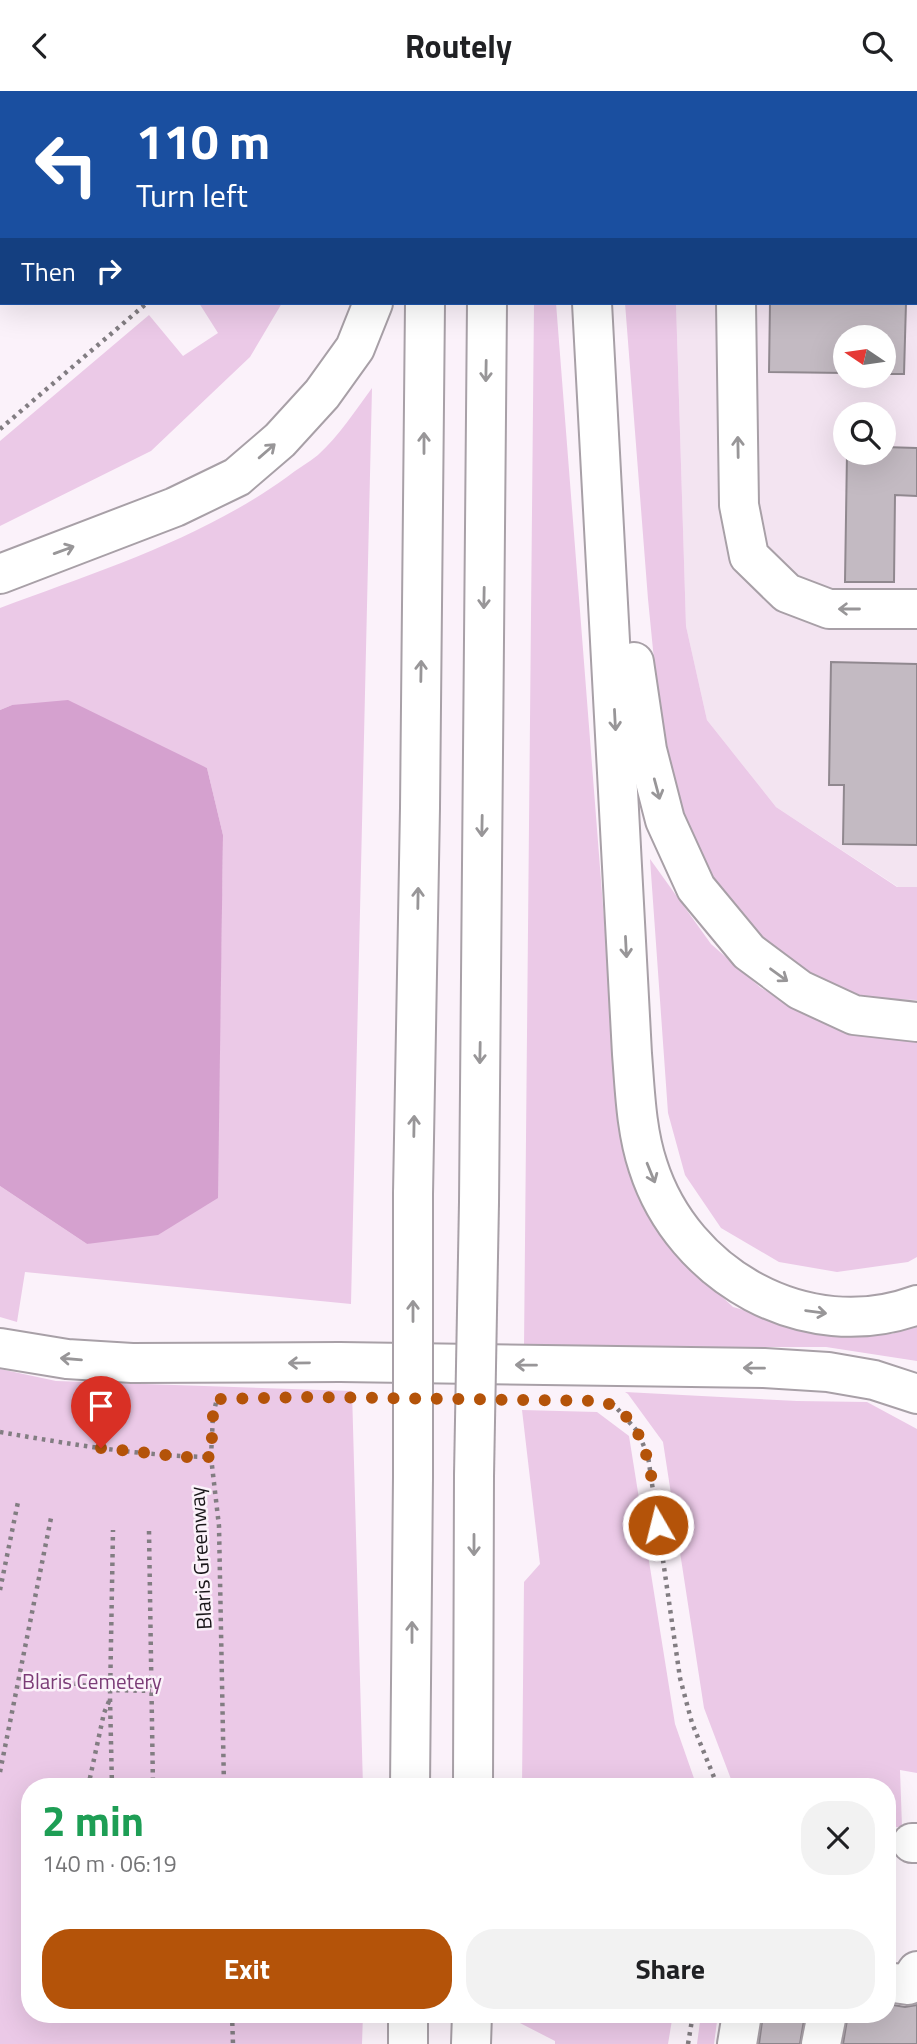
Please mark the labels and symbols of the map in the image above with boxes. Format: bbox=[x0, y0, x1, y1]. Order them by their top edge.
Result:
north arrow bbox=[833, 325, 896, 389]
one-way arrow bbox=[479, 359, 493, 382]
one-way arrow bbox=[417, 432, 430, 455]
one-way arrow bbox=[731, 436, 745, 459]
one-way arrow bbox=[258, 443, 276, 459]
one-way arrow bbox=[53, 543, 75, 556]
one-way arrow bbox=[477, 587, 491, 610]
one-way arrow bbox=[838, 602, 861, 616]
one-way arrow bbox=[415, 660, 428, 683]
one-way arrow bbox=[609, 708, 622, 731]
one-way arrow bbox=[651, 778, 664, 800]
one-way arrow bbox=[475, 814, 489, 837]
one-way arrow bbox=[411, 887, 425, 910]
one-way arrow bbox=[620, 936, 633, 959]
one-way arrow bbox=[770, 967, 788, 982]
one-way arrow bbox=[473, 1042, 487, 1065]
one-way arrow bbox=[407, 1115, 421, 1138]
one-way arrow bbox=[646, 1161, 659, 1183]
one-way arrow bbox=[406, 1300, 420, 1323]
one-way arrow bbox=[804, 1306, 827, 1319]
one-way arrow bbox=[61, 1352, 83, 1365]
one-way arrow bbox=[288, 1356, 311, 1369]
one-way arrow bbox=[515, 1358, 538, 1372]
one-way arrow bbox=[742, 1361, 765, 1375]
pin bbox=[71, 1376, 131, 1448]
street label: Blaris Greenway bbox=[180, 1486, 220, 1630]
position arrow bbox=[621, 1488, 695, 1562]
one-way arrow bbox=[467, 1533, 481, 1556]
one-way arrow bbox=[405, 1620, 419, 1643]
park label: Blaris Cemetery bbox=[22, 1665, 162, 1697]

